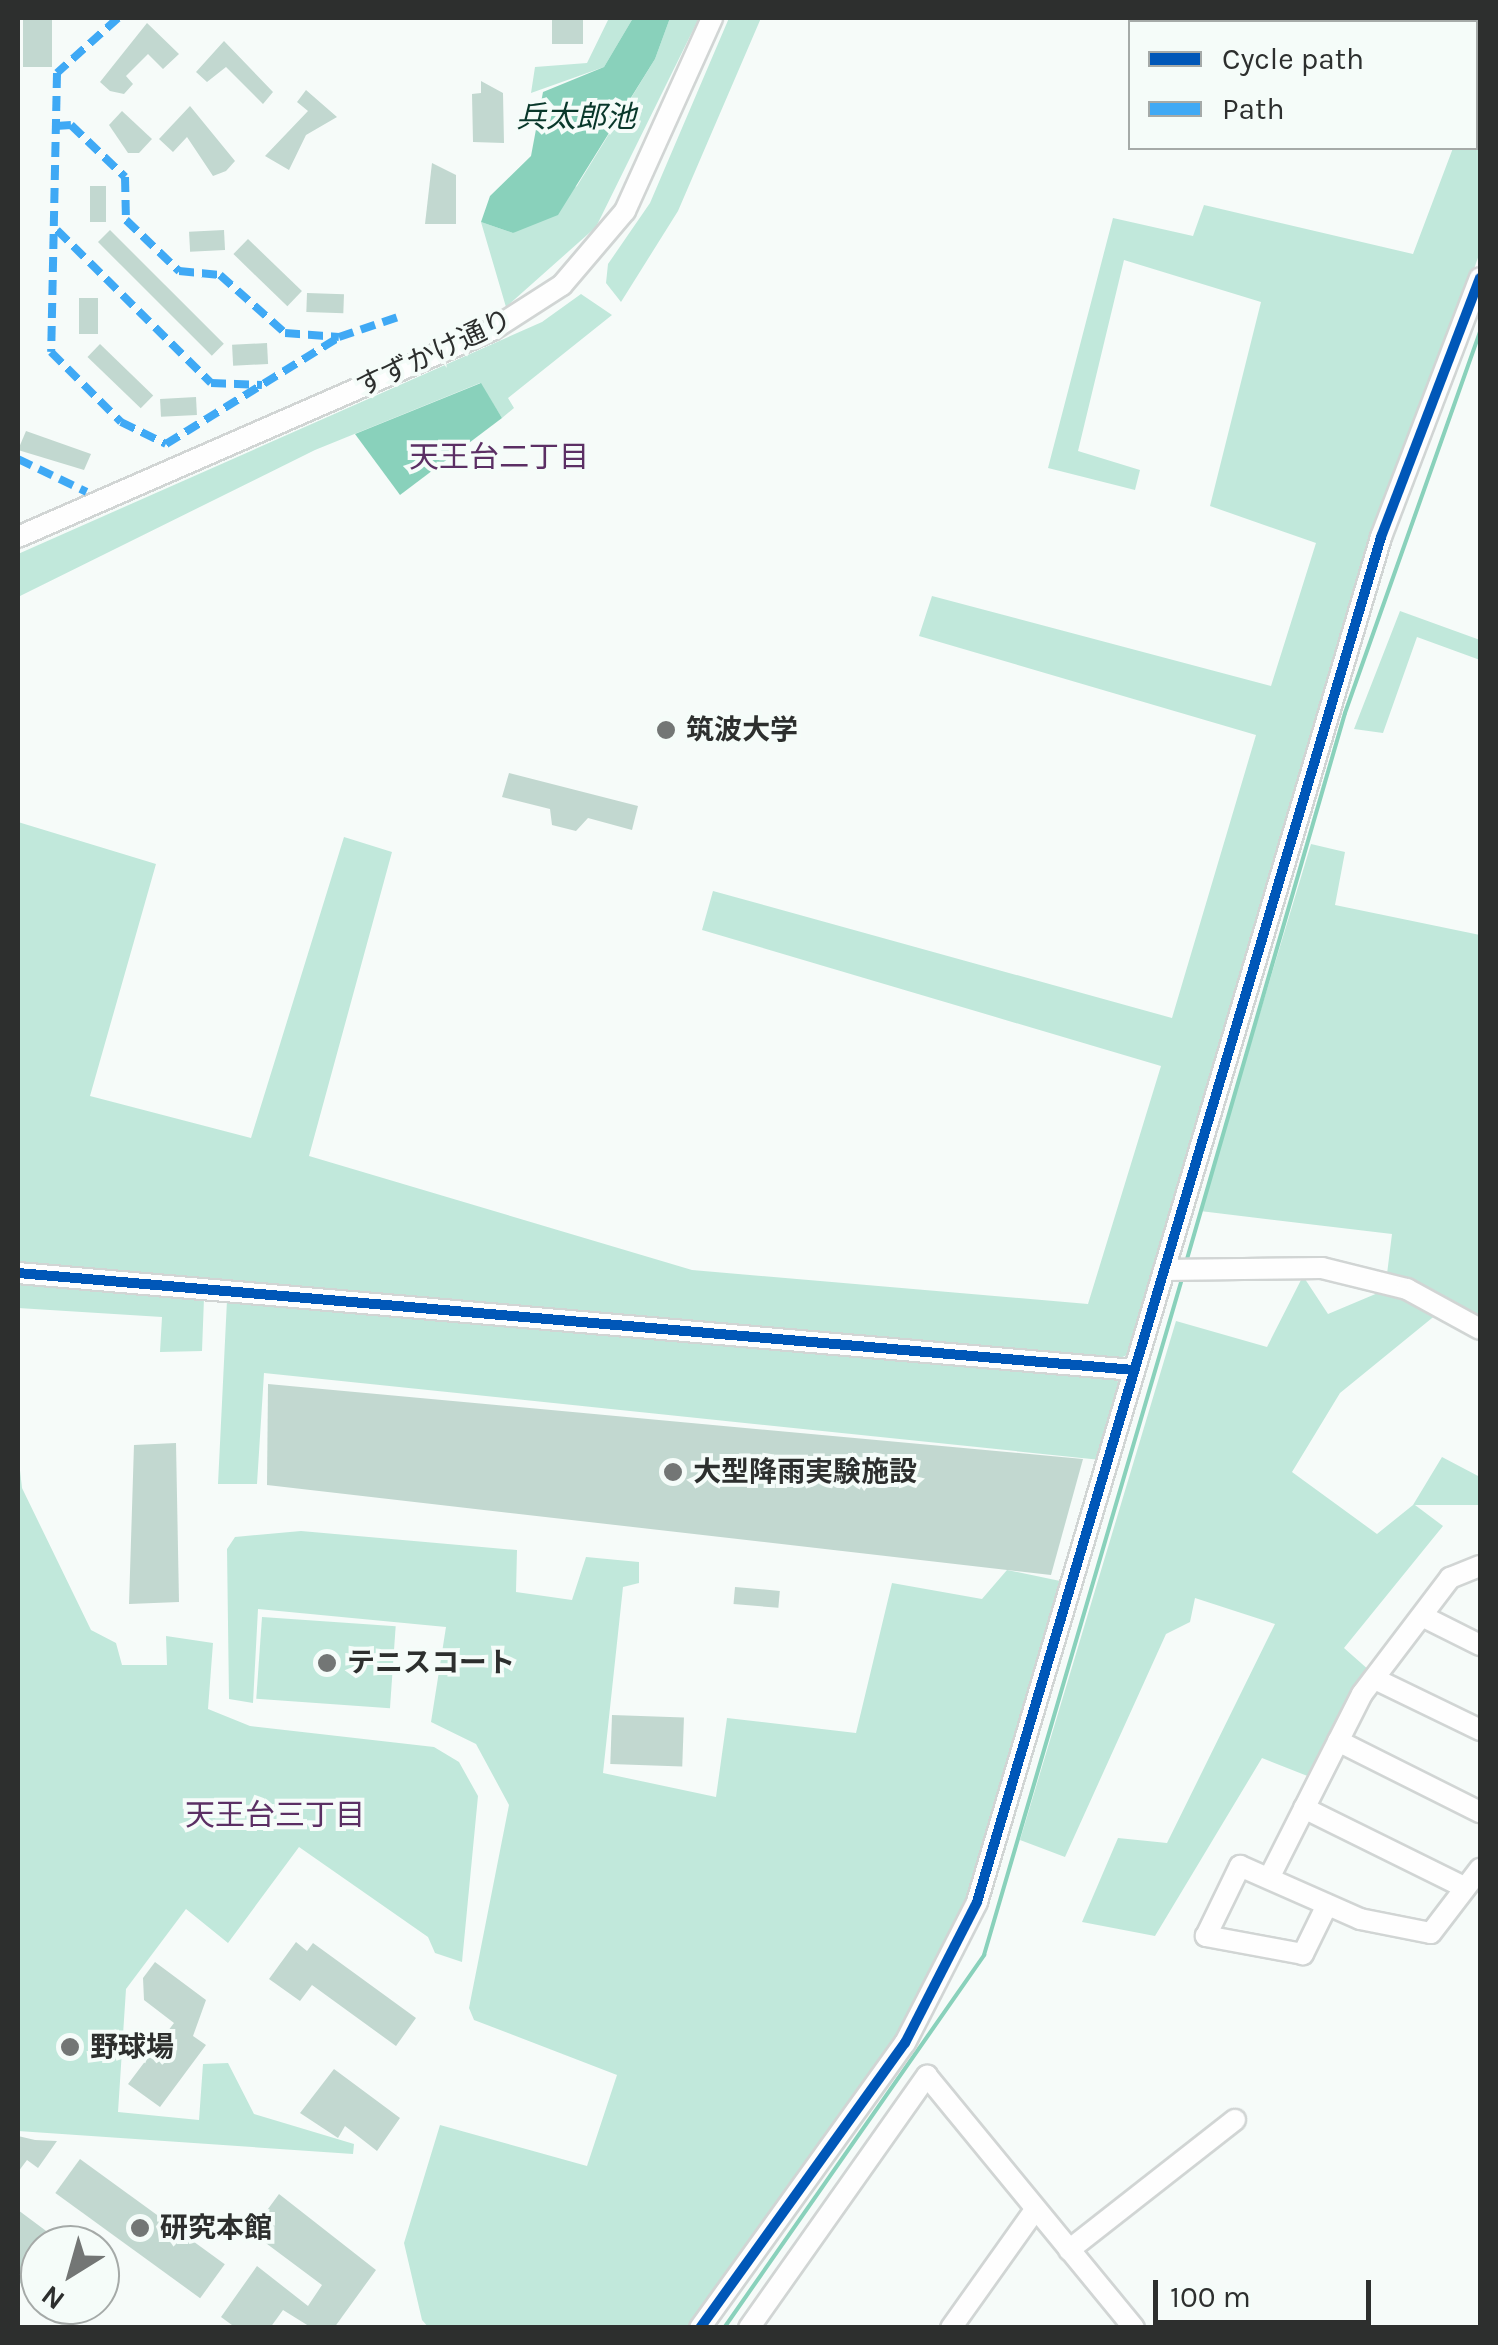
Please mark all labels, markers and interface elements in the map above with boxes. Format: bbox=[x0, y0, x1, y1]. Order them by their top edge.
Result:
legend bbox=[1128, 20, 1478, 150]
text: Cycle path bbox=[1222, 41, 1364, 77]
text: Path bbox=[1222, 91, 1285, 127]
water label: 兵太郎池 bbox=[516, 99, 636, 135]
street label: すずかけ通り bbox=[351, 302, 517, 404]
district label: 天王台二丁目 bbox=[409, 439, 589, 475]
place label: 筑波大学 bbox=[686, 713, 798, 747]
marker: 筑波大学 bbox=[655, 719, 677, 741]
place label: 大型降雨実験施設 bbox=[693, 1455, 917, 1489]
marker: 大型降雨実験施設 bbox=[662, 1461, 684, 1483]
place label: テニスコート bbox=[347, 1646, 515, 1680]
marker: テニスコート bbox=[316, 1652, 338, 1674]
district label: 天王台三丁目 bbox=[185, 1797, 365, 1833]
place label: 野球場 bbox=[90, 2030, 174, 2064]
marker: 野球場 bbox=[59, 2036, 81, 2058]
place label: 研究本館 bbox=[160, 2211, 272, 2245]
marker: 研究本館 bbox=[129, 2217, 151, 2239]
north arrow bbox=[20, 2225, 120, 2325]
scale bar bbox=[1158, 2260, 1376, 2322]
text: N bbox=[35, 2279, 71, 2317]
text: 100 m bbox=[1170, 2279, 1251, 2315]

